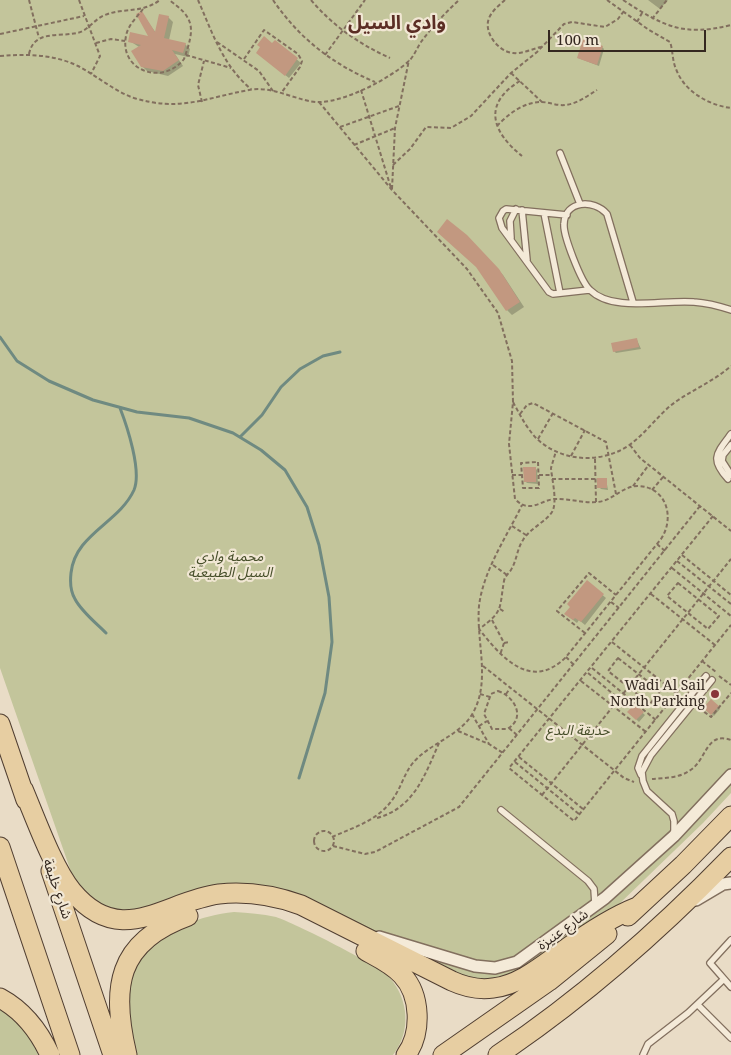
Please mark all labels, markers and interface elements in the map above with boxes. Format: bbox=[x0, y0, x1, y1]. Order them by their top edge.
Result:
district label: وادي السيل bbox=[348, 13, 446, 35]
scale bar bbox=[551, 20, 708, 52]
text: 100 m bbox=[556, 29, 599, 49]
park label: محمية وادي السيل الطبيعية bbox=[188, 549, 272, 582]
place label: Wadi Al Sail North Parking bbox=[610, 678, 705, 710]
marker: Wadi Al Sail North Parking bbox=[709, 688, 721, 700]
park label: حديقة البدع bbox=[546, 723, 610, 739]
street label: شارع خليفة bbox=[39, 857, 75, 921]
street label: شارع عنيزة bbox=[534, 906, 592, 954]

